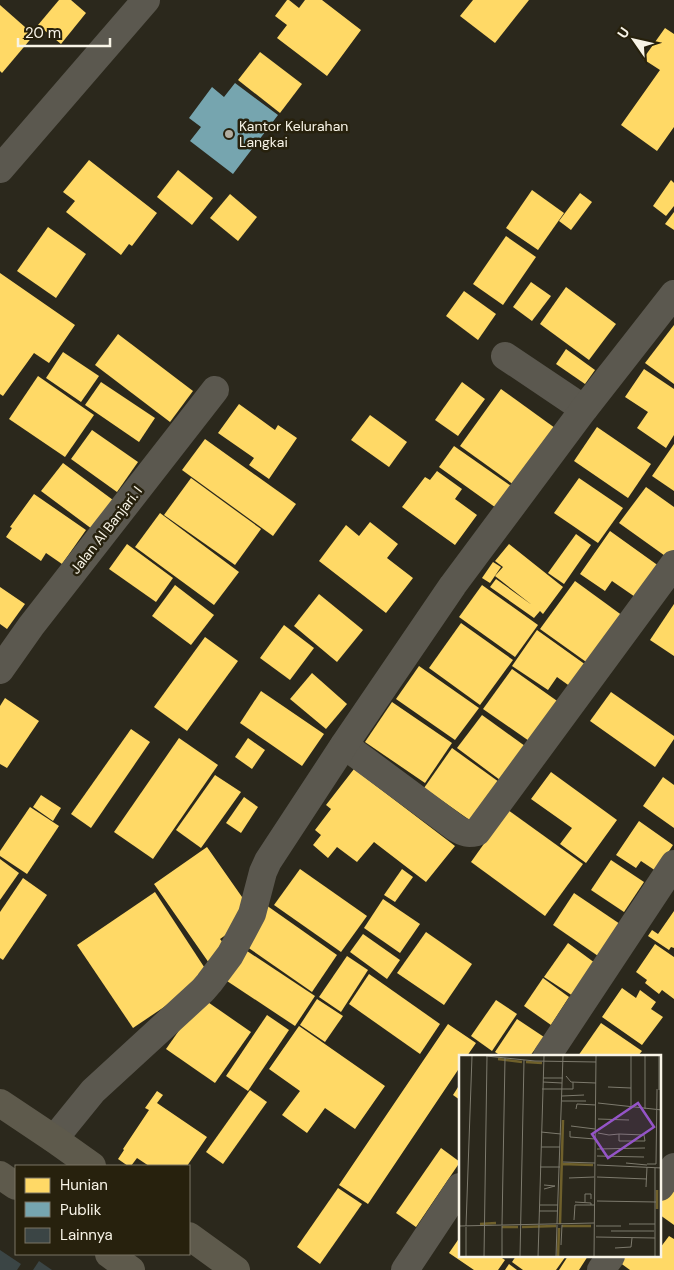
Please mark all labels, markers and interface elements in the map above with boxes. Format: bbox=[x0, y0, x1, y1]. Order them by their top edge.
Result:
scale bar bbox=[18, 15, 110, 47]
north arrow bbox=[609, 15, 659, 65]
text: 20 m bbox=[25, 23, 61, 43]
text: U bbox=[613, 24, 633, 42]
place label: Kantor Kelurahan Langkai bbox=[239, 117, 348, 151]
marker: Kantor Kelurahan Langkai bbox=[223, 128, 235, 140]
street label: Jalan Al Banjari. I bbox=[66, 482, 146, 578]
inset map bbox=[459, 1055, 662, 1258]
legend bbox=[15, 1165, 190, 1255]
text: Hunian bbox=[60, 1175, 108, 1195]
text: Publik bbox=[60, 1200, 102, 1220]
text: Lainnya bbox=[60, 1225, 113, 1245]

